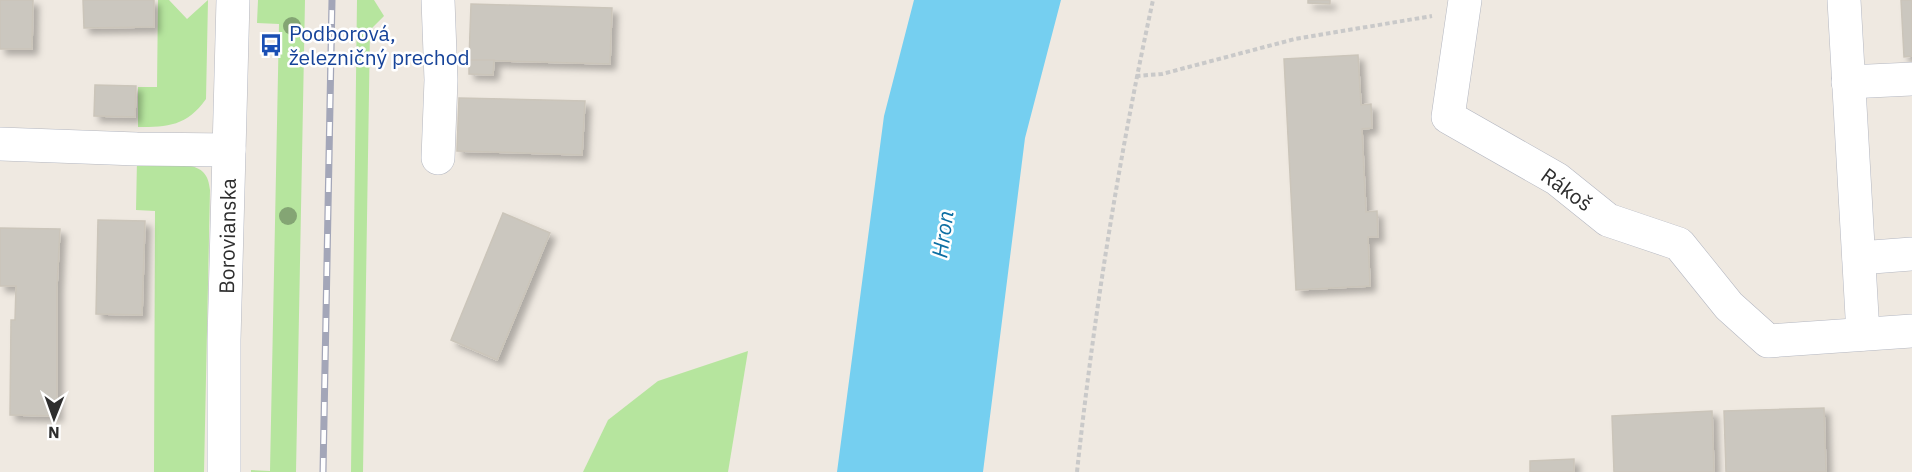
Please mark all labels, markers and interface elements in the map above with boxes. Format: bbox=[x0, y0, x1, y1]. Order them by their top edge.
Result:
place label: Podborová, železničný prechod bbox=[289, 19, 470, 71]
bus stop icon: Podborová, železničný prechod bbox=[258, 32, 284, 58]
street label: Rákoš bbox=[1536, 161, 1598, 217]
street label: Borovianska bbox=[212, 178, 242, 294]
water label: Hron bbox=[924, 208, 960, 260]
north arrow bbox=[24, 388, 84, 448]
text: N bbox=[48, 423, 60, 443]

